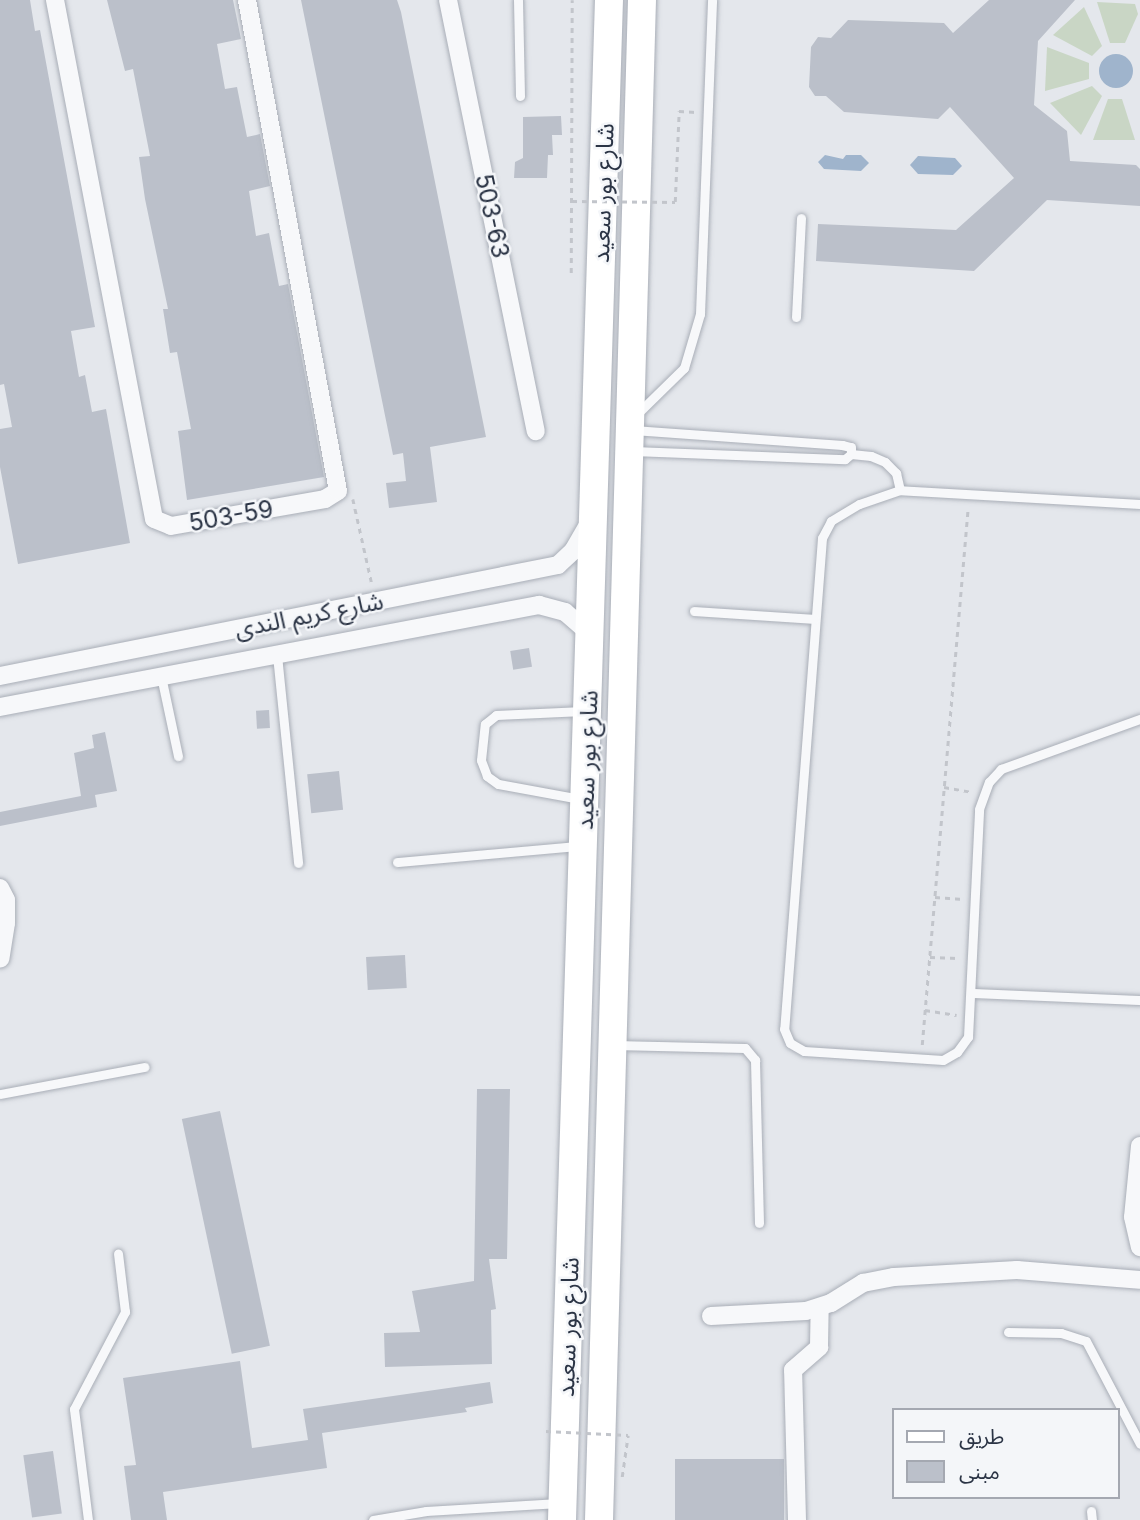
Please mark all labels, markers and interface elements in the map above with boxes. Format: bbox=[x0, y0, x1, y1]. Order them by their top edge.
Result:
street label: شارع بور سعيد bbox=[586, 123, 620, 263]
street label: 503-63 bbox=[469, 171, 515, 261]
street label: 503-59 bbox=[187, 494, 275, 538]
street label: شارع كريم الندى bbox=[232, 586, 386, 644]
street label: شارع بور سعيد bbox=[570, 690, 604, 830]
street label: شارع بور سعيد bbox=[551, 1257, 585, 1397]
legend bbox=[892, 1408, 1119, 1499]
text: طريق bbox=[959, 1424, 1004, 1449]
text: مبنى bbox=[959, 1459, 1000, 1484]

